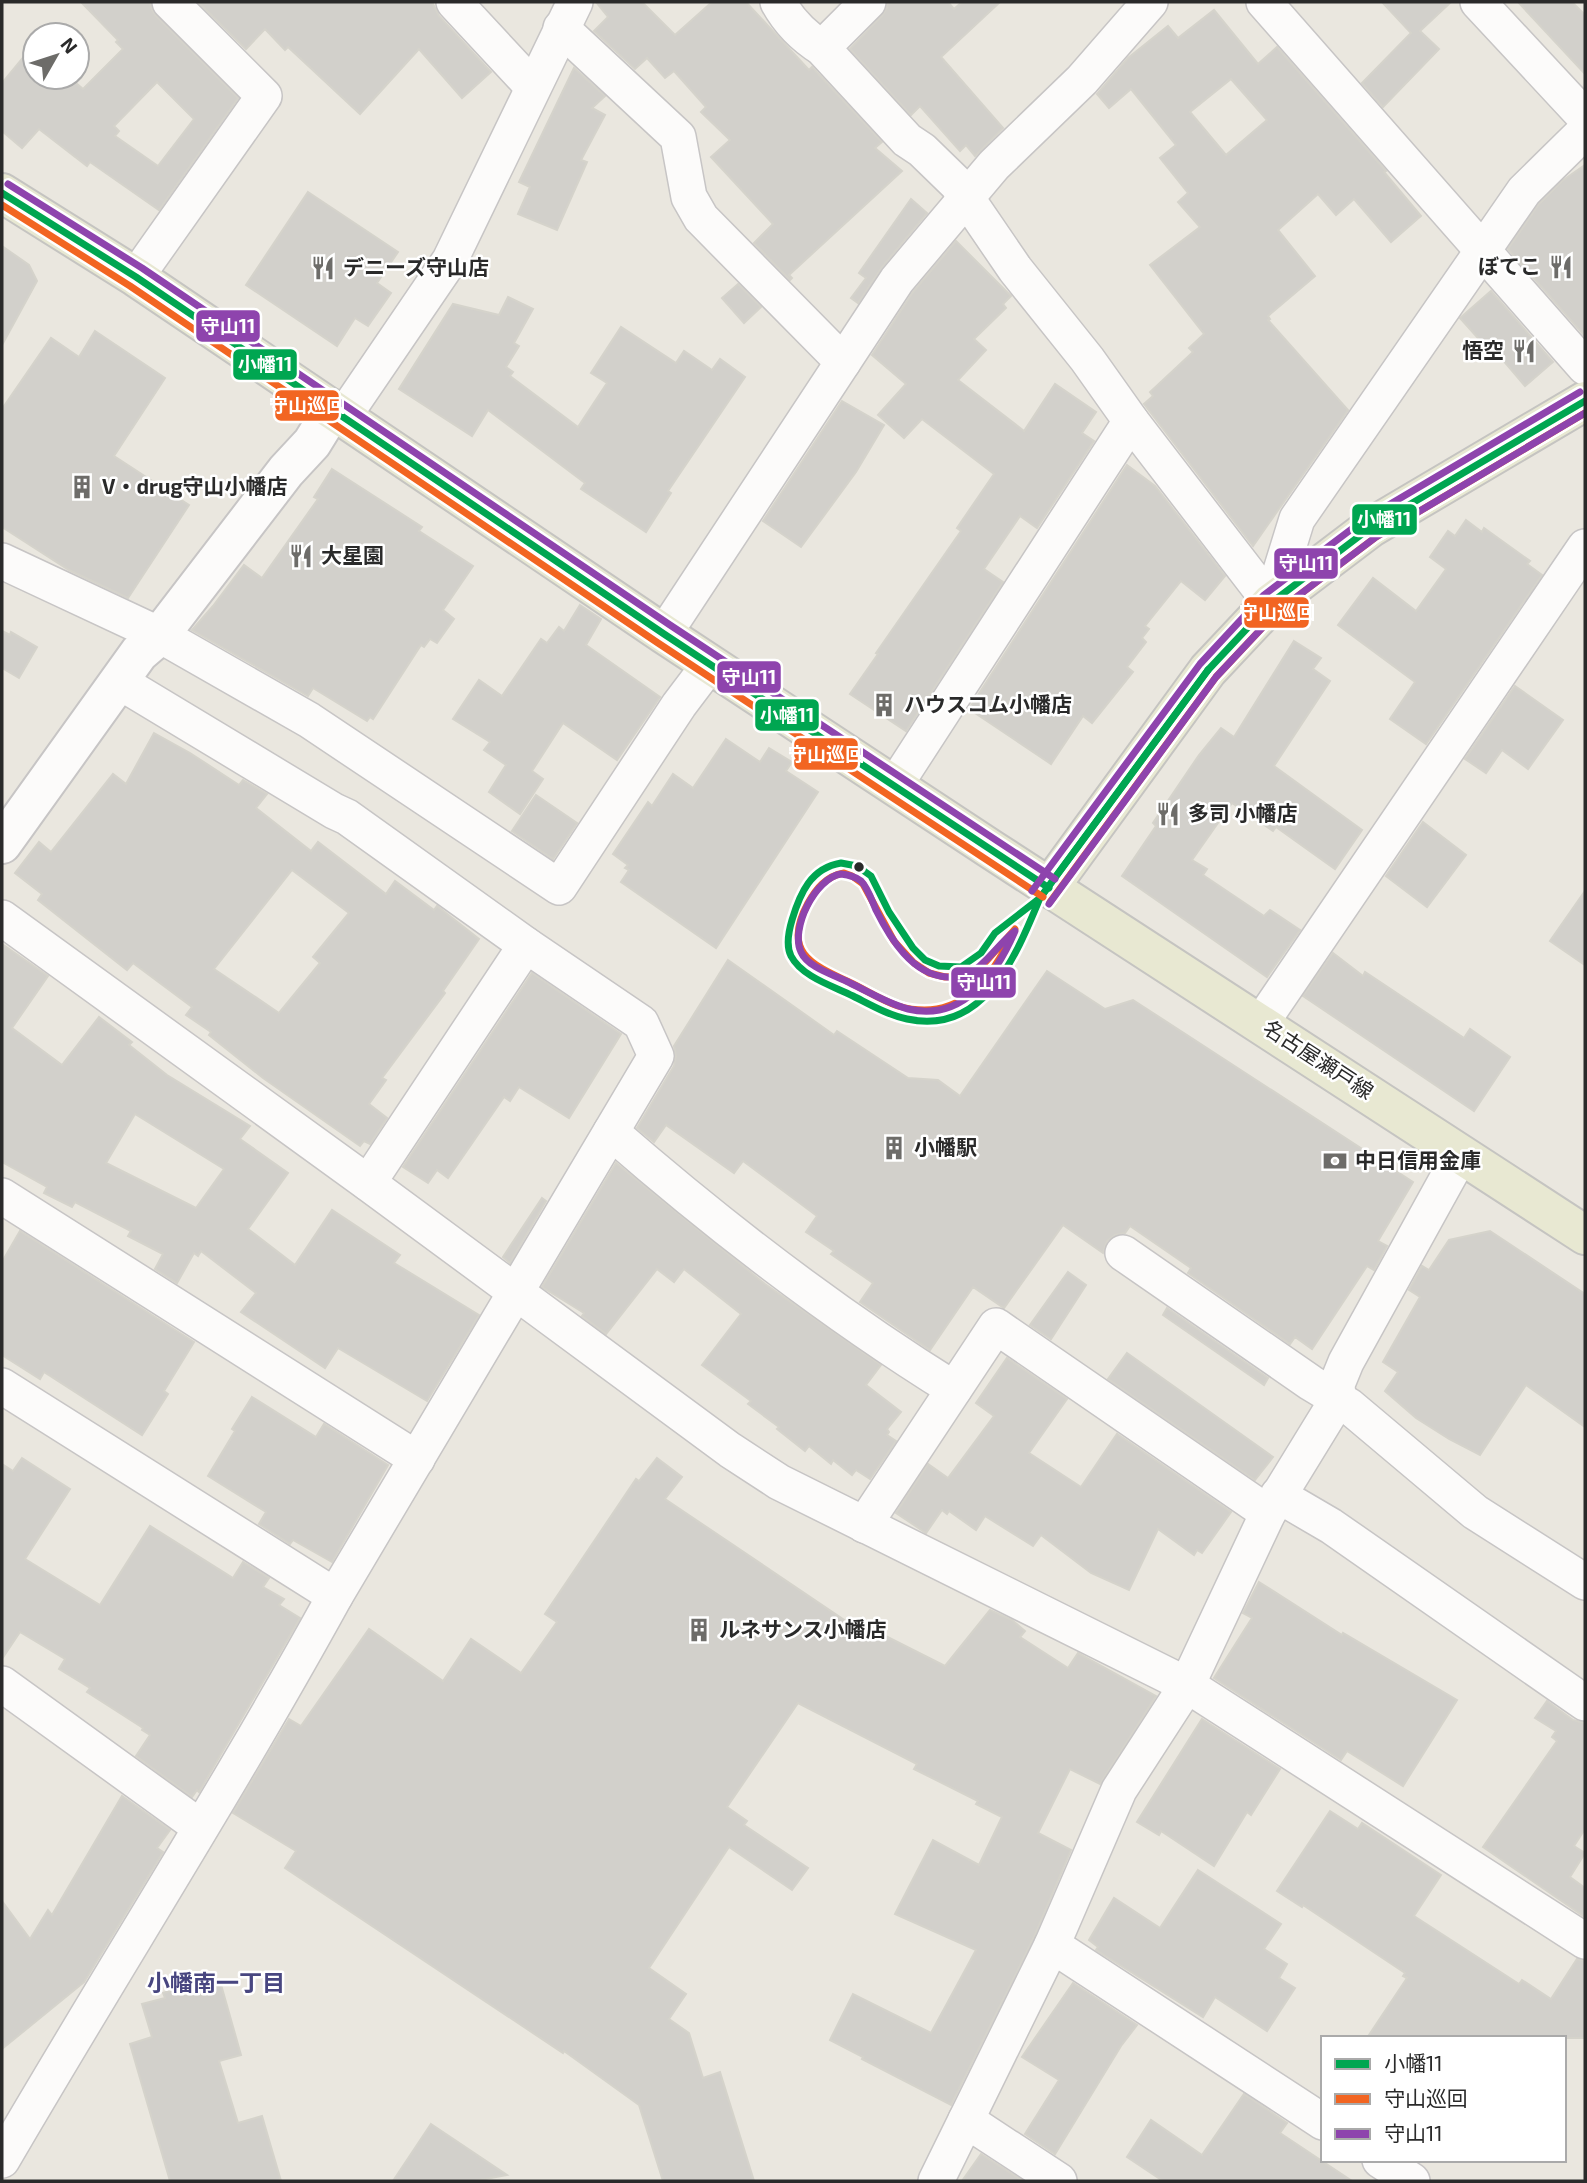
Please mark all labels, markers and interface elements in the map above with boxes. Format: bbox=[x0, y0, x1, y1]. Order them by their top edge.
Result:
north arrow bbox=[21, 21, 91, 91]
text: N bbox=[56, 32, 83, 58]
place label: ぼてこ bbox=[1478, 253, 1541, 278]
restaurant icon: ぼてこ bbox=[1547, 253, 1575, 281]
restaurant icon: デニーズ守山店 bbox=[309, 254, 337, 282]
place label: デニーズ守山店 bbox=[343, 254, 489, 279]
line badge: 守山11 bbox=[195, 309, 261, 343]
text: 守山11 bbox=[201, 314, 255, 337]
place label: 悟空 bbox=[1462, 337, 1504, 362]
restaurant icon: 悟空 bbox=[1510, 337, 1538, 365]
line badge: 小幡11 bbox=[232, 348, 298, 381]
text: 小幡11 bbox=[238, 352, 292, 375]
line badge: 守山巡回 bbox=[274, 389, 340, 422]
text: 守山巡回 bbox=[269, 393, 345, 416]
building icon: V・drug守山小幡店 bbox=[68, 473, 96, 501]
place label: V・drug守山小幡店 bbox=[102, 473, 288, 498]
line badge: 小幡11 bbox=[1351, 503, 1418, 536]
text: 小幡11 bbox=[1357, 507, 1411, 530]
restaurant icon: 大星園 bbox=[287, 542, 315, 570]
place label: 大星園 bbox=[321, 542, 384, 567]
line badge: 守山11 bbox=[1273, 547, 1339, 580]
text: 守山11 bbox=[1279, 551, 1333, 574]
line badge: 守山巡回 bbox=[1243, 596, 1310, 629]
text: 守山巡回 bbox=[1239, 600, 1315, 623]
line badge: 守山11 bbox=[716, 660, 782, 694]
text: 守山11 bbox=[722, 665, 776, 688]
building icon: ハウスコム小幡店 bbox=[870, 691, 898, 719]
place label: ハウスコム小幡店 bbox=[904, 691, 1072, 716]
line badge: 小幡11 bbox=[754, 698, 820, 732]
text: 小幡11 bbox=[760, 703, 814, 726]
line badge: 守山巡回 bbox=[793, 737, 859, 771]
text: 守山巡回 bbox=[788, 742, 864, 765]
restaurant icon: 多司 小幡店 bbox=[1154, 800, 1182, 828]
place label: 多司 小幡店 bbox=[1188, 800, 1298, 825]
unlabelled marker bbox=[852, 860, 866, 874]
line badge: 守山11 bbox=[950, 966, 1017, 999]
text: 守山11 bbox=[957, 970, 1011, 993]
street label: 名古屋瀬戸線 bbox=[1259, 1014, 1378, 1104]
building icon: 小幡駅 bbox=[880, 1134, 908, 1162]
place label: 小幡駅 bbox=[914, 1134, 977, 1159]
bank icon: 中日信用金庫 bbox=[1321, 1147, 1349, 1175]
place label: 中日信用金庫 bbox=[1355, 1147, 1481, 1172]
building icon: ルネサンス小幡店 bbox=[685, 1616, 713, 1644]
place label: ルネサンス小幡店 bbox=[719, 1616, 887, 1641]
district label: 小幡南一丁目 bbox=[147, 1968, 285, 1996]
legend bbox=[1321, 2036, 1566, 2162]
text: 小幡11 bbox=[1384, 2050, 1443, 2075]
text: 守山巡回 bbox=[1384, 2085, 1468, 2110]
text: 守山11 bbox=[1384, 2120, 1443, 2145]

